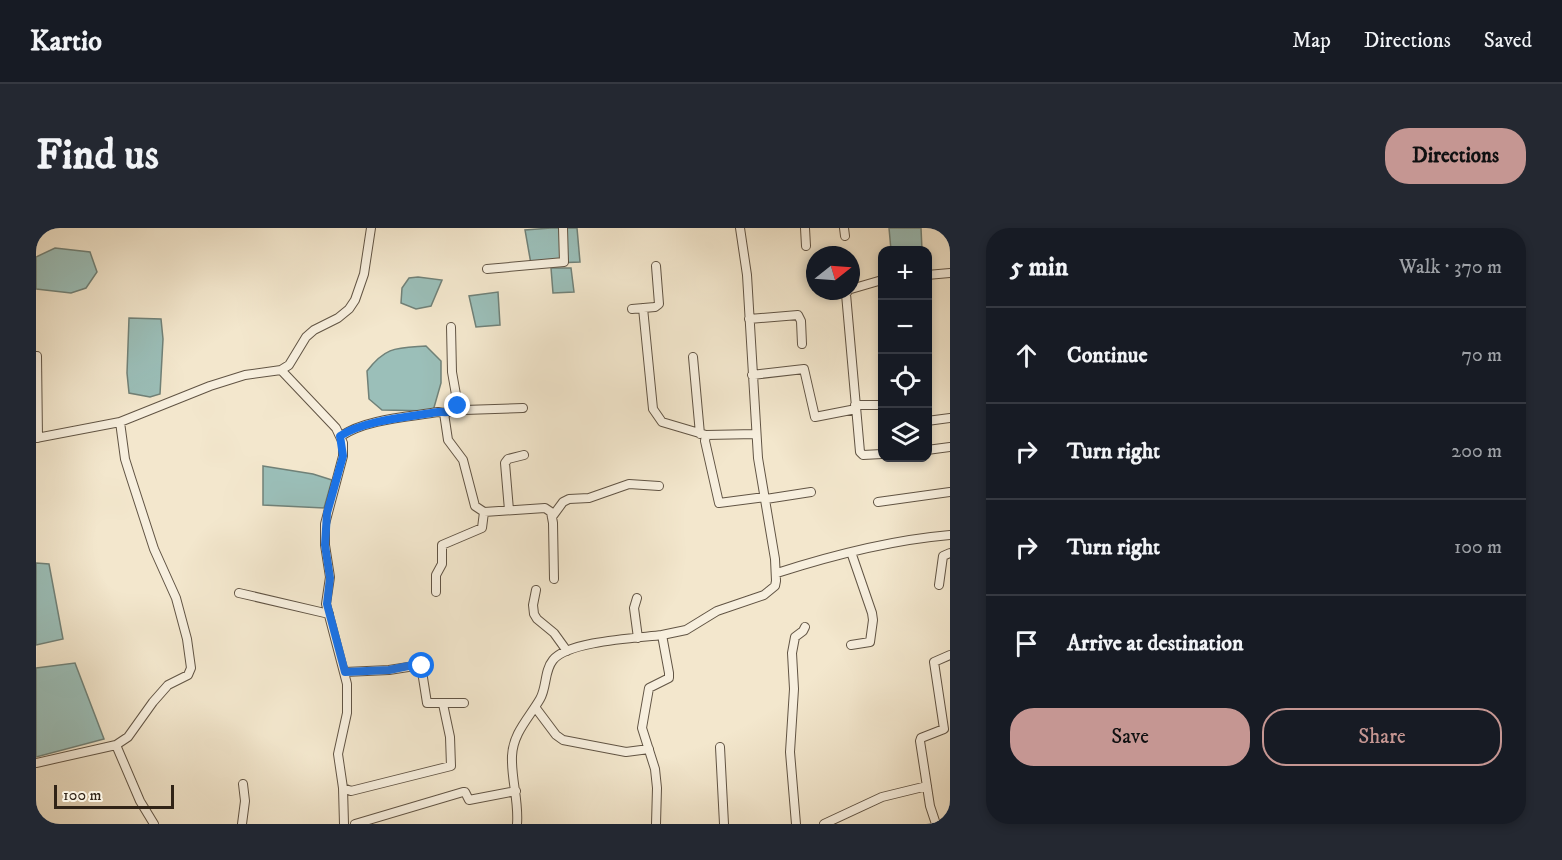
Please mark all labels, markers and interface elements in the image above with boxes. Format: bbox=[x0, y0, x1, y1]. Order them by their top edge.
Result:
text: Kartio bbox=[30, 24, 102, 59]
text: Map bbox=[1292, 28, 1331, 54]
text: Directions bbox=[1364, 28, 1451, 54]
text: Saved bbox=[1484, 28, 1532, 54]
button: Directions bbox=[1385, 128, 1526, 184]
text: Find us bbox=[36, 130, 159, 182]
north arrow bbox=[806, 246, 860, 300]
map controls bbox=[878, 246, 932, 462]
button: + bbox=[878, 246, 932, 300]
text: 5 min bbox=[1010, 251, 1068, 284]
text: Walk · 370 m bbox=[1399, 255, 1502, 280]
button: − bbox=[878, 300, 932, 354]
icon: ahead bbox=[1010, 339, 1043, 372]
text: Continue bbox=[1067, 342, 1148, 369]
text: 70 m bbox=[1461, 343, 1502, 368]
button: locate bbox=[878, 354, 932, 408]
route end bbox=[444, 392, 470, 418]
button: layers bbox=[878, 408, 932, 462]
icon: right bbox=[1010, 435, 1043, 468]
text: Turn right bbox=[1067, 438, 1160, 465]
text: 200 m bbox=[1451, 439, 1502, 464]
icon: right bbox=[1010, 531, 1043, 564]
text: Turn right bbox=[1067, 534, 1160, 561]
text: 100 m bbox=[1454, 535, 1502, 560]
icon: arrive bbox=[1010, 627, 1043, 660]
text: Arrive at destination bbox=[1067, 630, 1244, 657]
route start bbox=[408, 652, 434, 678]
button: Save bbox=[1010, 708, 1250, 766]
button: Share bbox=[1262, 708, 1502, 766]
scale bar bbox=[54, 782, 174, 810]
text: 100 m bbox=[63, 785, 102, 805]

